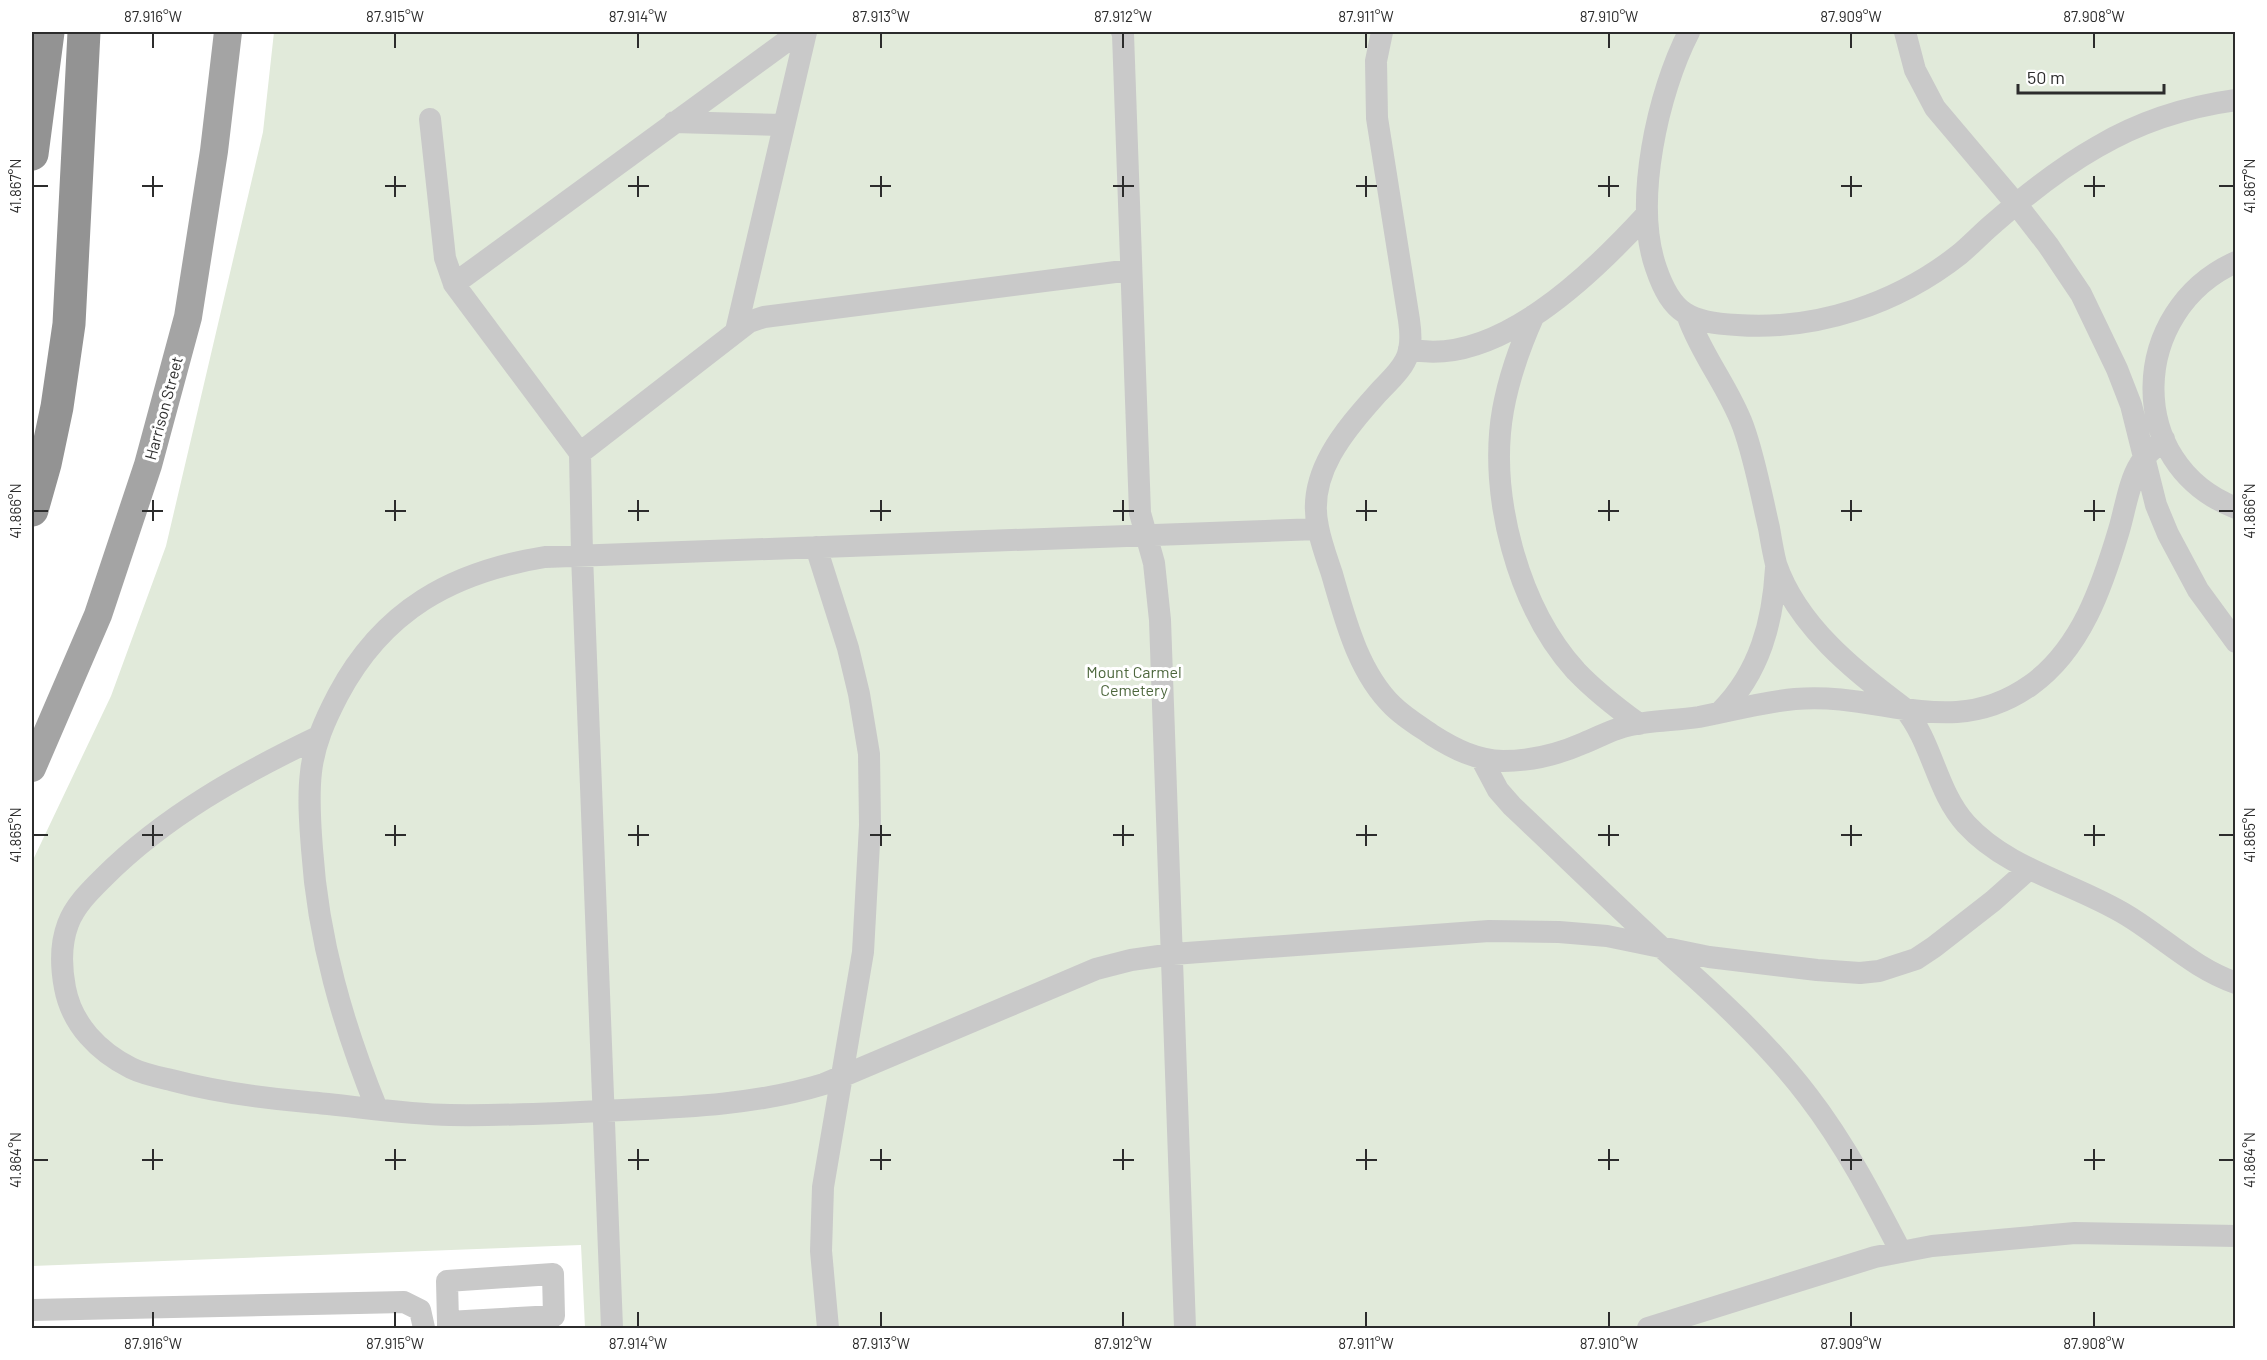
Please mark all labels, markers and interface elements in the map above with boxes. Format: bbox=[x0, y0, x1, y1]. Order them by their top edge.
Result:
text: 87.916°W bbox=[124, 7, 182, 25]
text: 87.915°W bbox=[366, 7, 424, 25]
text: 87.914°W bbox=[609, 7, 667, 25]
text: 87.913°W bbox=[852, 7, 910, 25]
text: 87.912°W bbox=[1094, 7, 1152, 25]
text: 87.911°W bbox=[1338, 7, 1394, 25]
text: 87.910°W bbox=[1580, 7, 1638, 25]
text: 87.909°W bbox=[1820, 7, 1882, 25]
text: 87.908°W bbox=[2063, 7, 2125, 25]
scale bar bbox=[2018, 57, 2164, 95]
text: 50 m bbox=[2027, 66, 2065, 88]
text: 41.867°N bbox=[6, 159, 24, 213]
text: 41.867°N bbox=[2240, 159, 2258, 213]
street label: Harrison Street bbox=[140, 354, 186, 462]
text: 41.866°N bbox=[6, 483, 24, 539]
text: 41.866°N bbox=[2240, 483, 2258, 539]
park label: Mount Carmel Cemetery bbox=[1086, 662, 1182, 699]
text: 41.865°N bbox=[6, 807, 24, 863]
text: 41.865°N bbox=[2240, 807, 2258, 863]
text: 41.864°N bbox=[6, 1132, 24, 1188]
text: 41.864°N bbox=[2240, 1132, 2258, 1188]
text: 87.916°W bbox=[124, 1334, 182, 1352]
text: 87.915°W bbox=[366, 1334, 424, 1352]
text: 87.914°W bbox=[609, 1334, 667, 1352]
text: 87.913°W bbox=[852, 1334, 910, 1352]
text: 87.912°W bbox=[1094, 1334, 1152, 1352]
text: 87.911°W bbox=[1338, 1334, 1394, 1352]
text: 87.910°W bbox=[1580, 1334, 1638, 1352]
text: 87.909°W bbox=[1820, 1334, 1882, 1352]
text: 87.908°W bbox=[2063, 1334, 2125, 1352]

